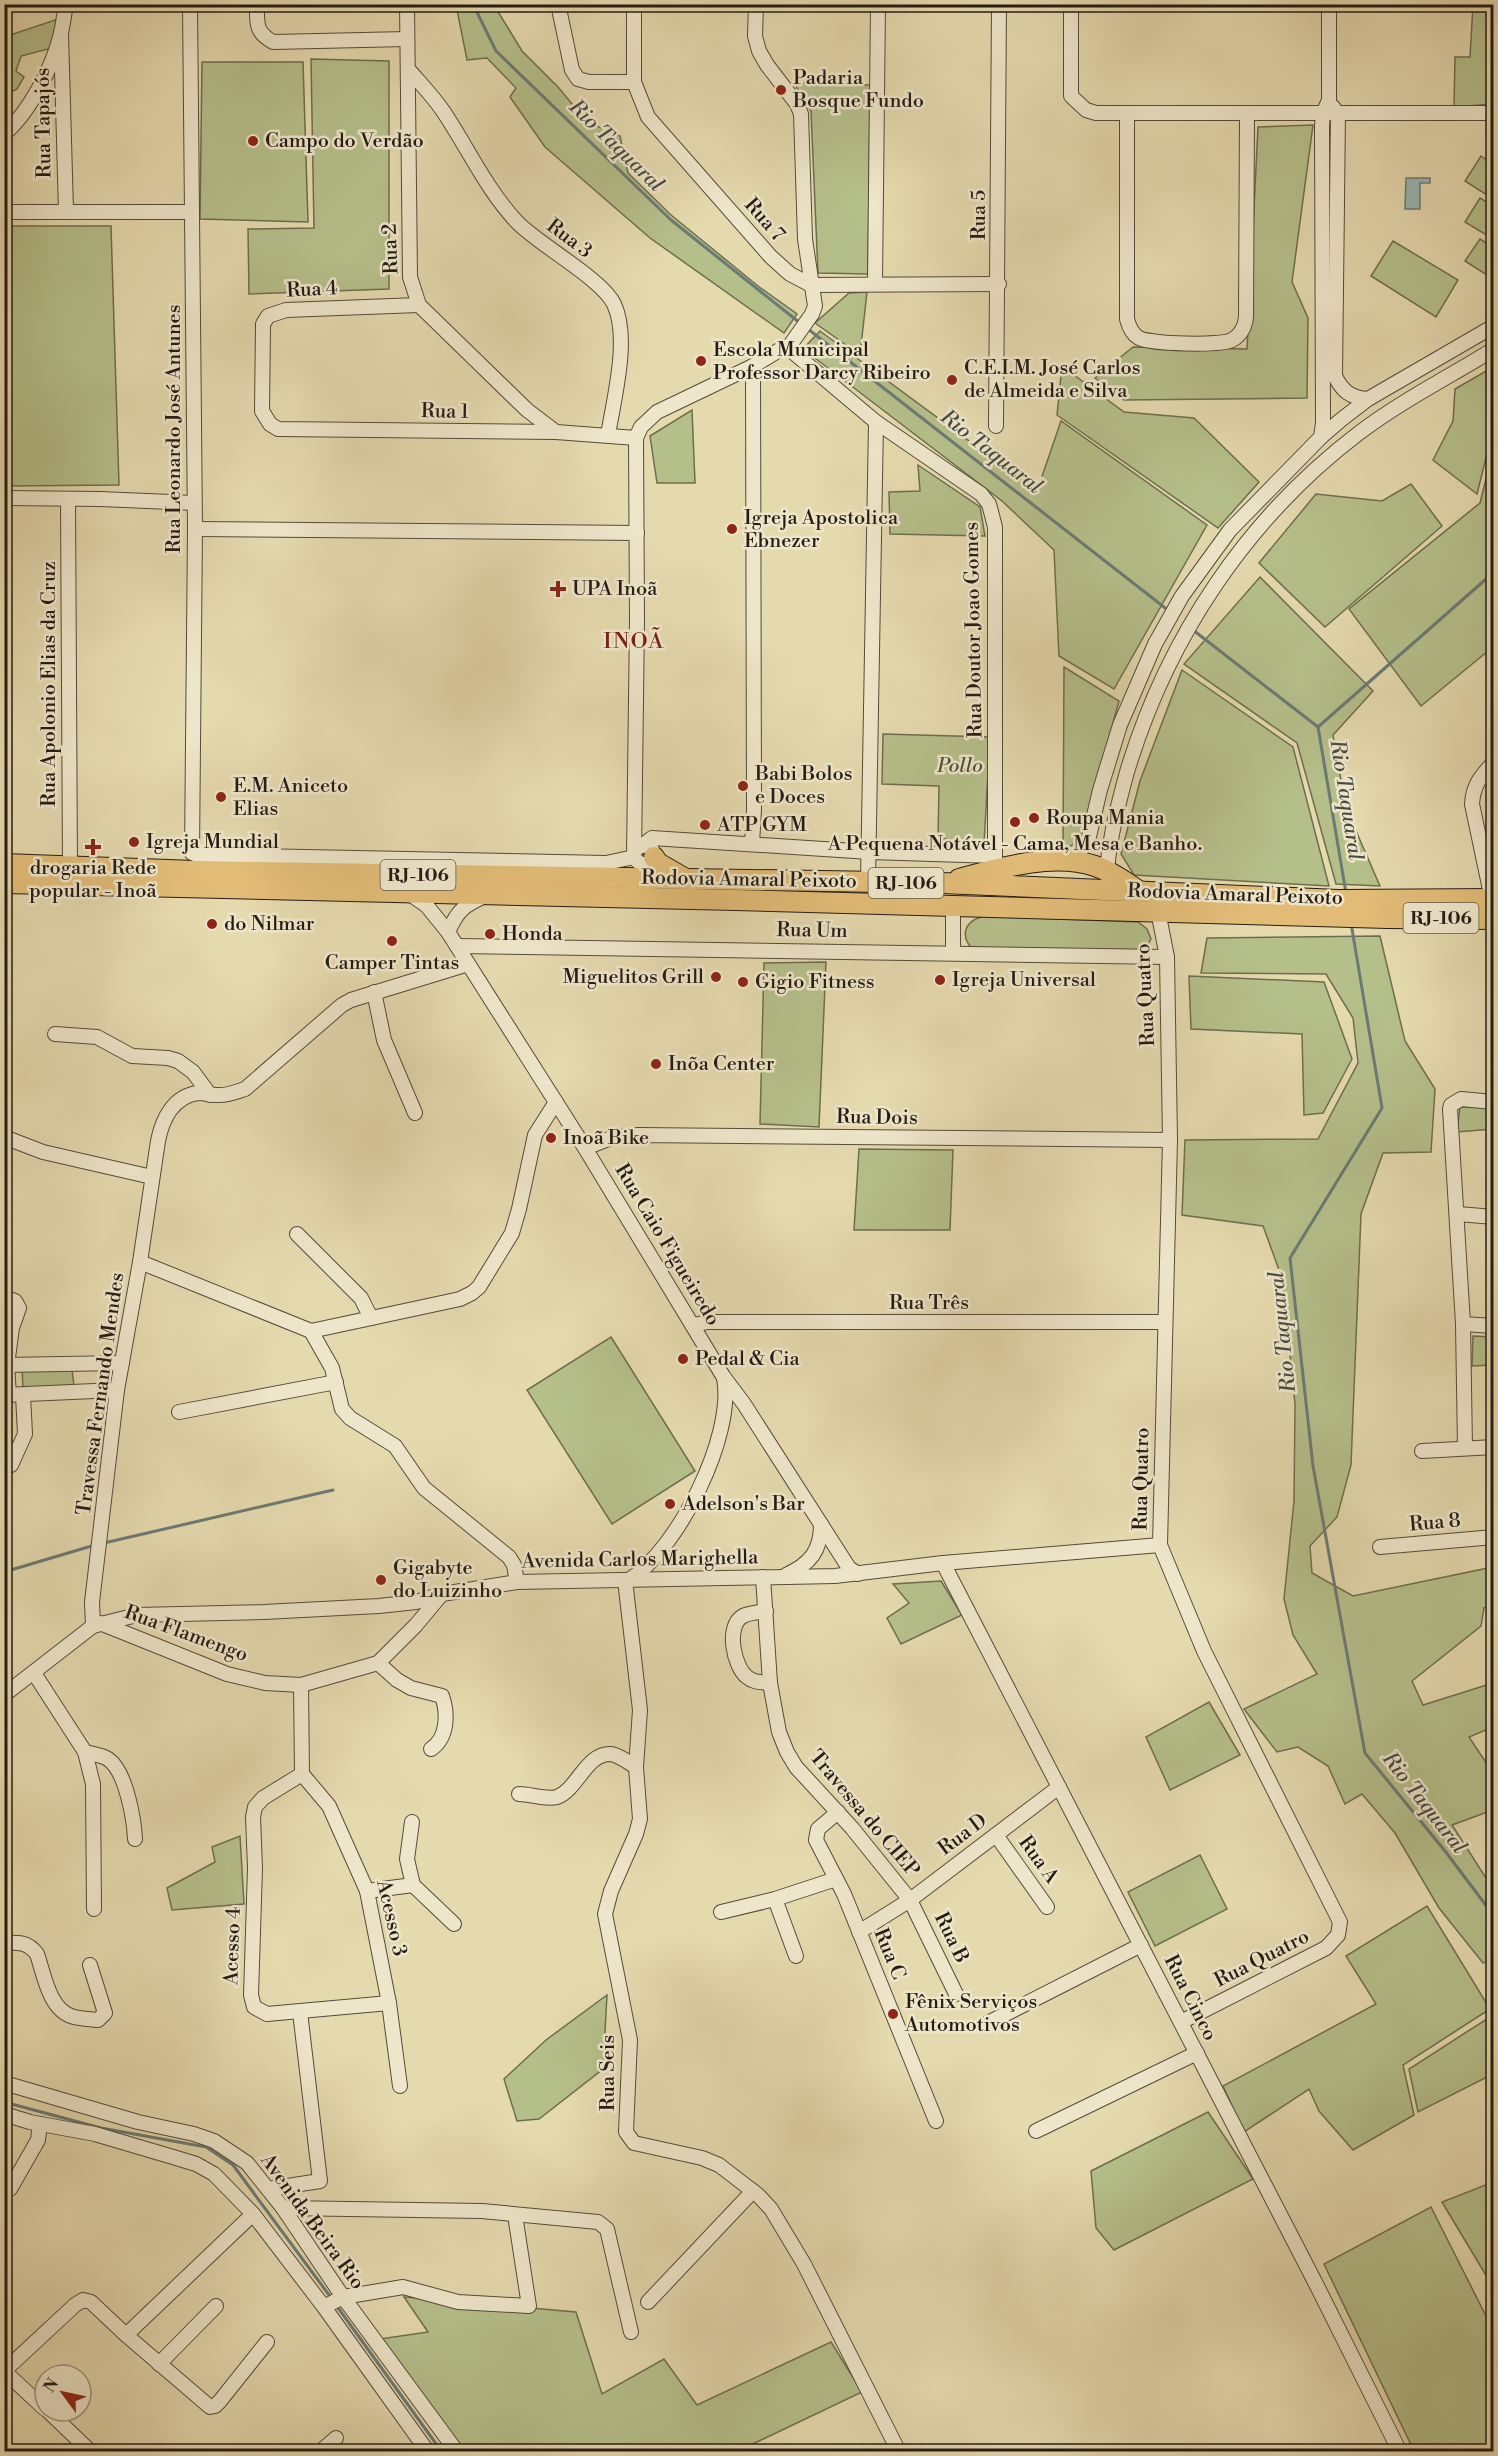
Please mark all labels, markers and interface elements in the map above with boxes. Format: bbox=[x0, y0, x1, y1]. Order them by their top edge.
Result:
place label: Padaria Bosque Fundo bbox=[792, 66, 924, 114]
street label: Rua Tapajós bbox=[31, 67, 57, 179]
marker: Padaria Bosque Fundo bbox=[774, 83, 788, 97]
water label: Rio Taquaral bbox=[562, 94, 669, 198]
place label: Campo do Verdão bbox=[265, 129, 424, 154]
marker: Campo do Verdão bbox=[246, 134, 260, 148]
street label: Rua 5 bbox=[967, 190, 992, 240]
street label: Rua 7 bbox=[738, 193, 790, 247]
street label: Rua 3 bbox=[541, 214, 597, 264]
street label: Rua 2 bbox=[378, 223, 404, 275]
street label: Rua 4 bbox=[286, 276, 338, 304]
street label: Rua Leonardo José Antunes bbox=[162, 305, 187, 553]
place label: Escola Municipal Professor Darcy Ribeiro bbox=[713, 338, 931, 386]
marker: Escola Municipal Professor Darcy Ribeiro bbox=[694, 354, 708, 368]
place label: C.E.I.M. José Carlos de Almeida e Silva bbox=[964, 356, 1141, 404]
marker: C.E.I.M. José Carlos de Almeida e Silva bbox=[945, 373, 959, 387]
street label: Rua 1 bbox=[421, 399, 470, 425]
water label: Rio Taquaral bbox=[934, 404, 1047, 500]
place label: Igreja Apostolica Ebnezer bbox=[744, 506, 899, 554]
marker: Igreja Apostolica Ebnezer bbox=[725, 522, 739, 536]
street label: Rua Doutor Joao Gomes bbox=[960, 522, 988, 738]
street label: Rua Apolonio Elias da Cruz bbox=[37, 561, 62, 807]
place label: UPA Inoã bbox=[572, 577, 658, 602]
marker: UPA Inoã bbox=[549, 580, 567, 598]
district label: INOÃ bbox=[603, 627, 665, 655]
water label: Rio Taquaral bbox=[1323, 737, 1368, 863]
park label: Pollo bbox=[936, 754, 983, 779]
place label: Babi Bolos e Doces bbox=[754, 762, 853, 810]
place label: E.M. Aniceto Elias bbox=[233, 774, 348, 822]
marker: Babi Bolos e Doces bbox=[736, 779, 750, 793]
marker: E.M. Aniceto Elias bbox=[214, 790, 228, 804]
place label: Roupa Mania bbox=[1046, 806, 1165, 831]
marker: Roupa Mania bbox=[1027, 811, 1041, 825]
place label: ATP GYM bbox=[716, 813, 807, 838]
marker: A Pequena Notável - Cama, Mesa e Banho. bbox=[1008, 815, 1022, 829]
marker: ATP GYM bbox=[698, 818, 712, 832]
place label: Igreja Mundial bbox=[146, 830, 279, 855]
place label: A Pequena Notável - Cama, Mesa e Banho. bbox=[827, 832, 1202, 857]
marker: Igreja Mundial bbox=[127, 835, 141, 849]
marker: drogaria Rede popular - Inoã bbox=[86, 840, 100, 854]
place label: drogaria Rede popular - Inoã bbox=[29, 856, 158, 904]
road number: RJ-106 bbox=[380, 860, 456, 890]
street label: Rodovia Amaral Peixoto bbox=[641, 866, 857, 894]
road number: RJ-106 bbox=[868, 868, 944, 898]
street label: Rodovia Amaral Peixoto bbox=[1127, 879, 1343, 911]
road number: RJ-106 bbox=[1404, 903, 1478, 933]
place label: do Nilmar bbox=[224, 912, 315, 937]
marker: do Nilmar bbox=[205, 917, 219, 931]
street label: Rua Um bbox=[776, 918, 848, 944]
place label: Honda bbox=[502, 922, 564, 947]
marker: Honda bbox=[483, 927, 497, 941]
marker: Camper Tintas bbox=[385, 934, 399, 948]
street label: Rua Quatro bbox=[1131, 943, 1161, 1047]
place label: Camper Tintas bbox=[325, 951, 459, 976]
place label: Miguelitos Grill bbox=[562, 965, 704, 990]
place label: Igreja Universal bbox=[952, 968, 1096, 993]
marker: Miguelitos Grill bbox=[709, 970, 723, 984]
place label: Gigio Fitness bbox=[755, 970, 875, 995]
marker: Igreja Universal bbox=[933, 973, 947, 987]
marker: Gigio Fitness bbox=[736, 975, 750, 989]
place label: Inõa Center bbox=[668, 1052, 775, 1077]
marker: Inõa Center bbox=[649, 1057, 663, 1071]
street label: Rua Dois bbox=[836, 1105, 918, 1131]
place label: Inoã Bike bbox=[563, 1126, 649, 1151]
marker: Inoã Bike bbox=[544, 1131, 558, 1145]
street label: Rua Caio Figueiredo bbox=[609, 1160, 725, 1330]
water label: Rio Taquaral bbox=[1264, 1270, 1302, 1395]
street label: Travessa Fernando Mendes bbox=[72, 1271, 130, 1517]
street label: Rua Três bbox=[889, 1291, 969, 1316]
place label: Pedal & Cia bbox=[695, 1347, 800, 1372]
marker: Pedal & Cia bbox=[676, 1352, 690, 1366]
street label: Rua Quatro bbox=[1129, 1427, 1155, 1531]
place label: Adelson's Bar bbox=[681, 1492, 805, 1517]
marker: Adelson's Bar bbox=[663, 1497, 677, 1511]
street label: Rua 8 bbox=[1408, 1508, 1462, 1538]
street label: Avenida Carlos Marighella bbox=[520, 1545, 759, 1575]
place label: Gigabyte do Luizinho bbox=[393, 1556, 502, 1604]
marker: Gigabyte do Luizinho bbox=[374, 1573, 388, 1587]
street label: Rua Flamengo bbox=[121, 1600, 251, 1668]
street label: Travessa do CIEP bbox=[803, 1745, 925, 1883]
water label: Rio Taquaral bbox=[1376, 1746, 1472, 1859]
street label: Rua D bbox=[934, 1808, 992, 1862]
street label: Rua A bbox=[1012, 1831, 1064, 1890]
street label: Acesso 3 bbox=[370, 1877, 412, 1958]
street label: Acesso 4 bbox=[219, 1906, 247, 1986]
street label: Rua B bbox=[928, 1908, 974, 1968]
street label: Rua Quatro bbox=[1210, 1924, 1314, 1994]
street label: Rua C bbox=[867, 1925, 911, 1983]
street label: Rua Cinco bbox=[1158, 1951, 1222, 2045]
place label: Fênix Serviços Automotivos bbox=[904, 1990, 1037, 2038]
marker: Fênix Serviços Automotivos bbox=[886, 2007, 900, 2021]
street label: Rua Seis bbox=[596, 2035, 621, 2111]
street label: Avenida Beira Rio bbox=[254, 2148, 370, 2295]
north arrow bbox=[33, 2363, 93, 2423]
text: N bbox=[39, 2374, 63, 2396]

